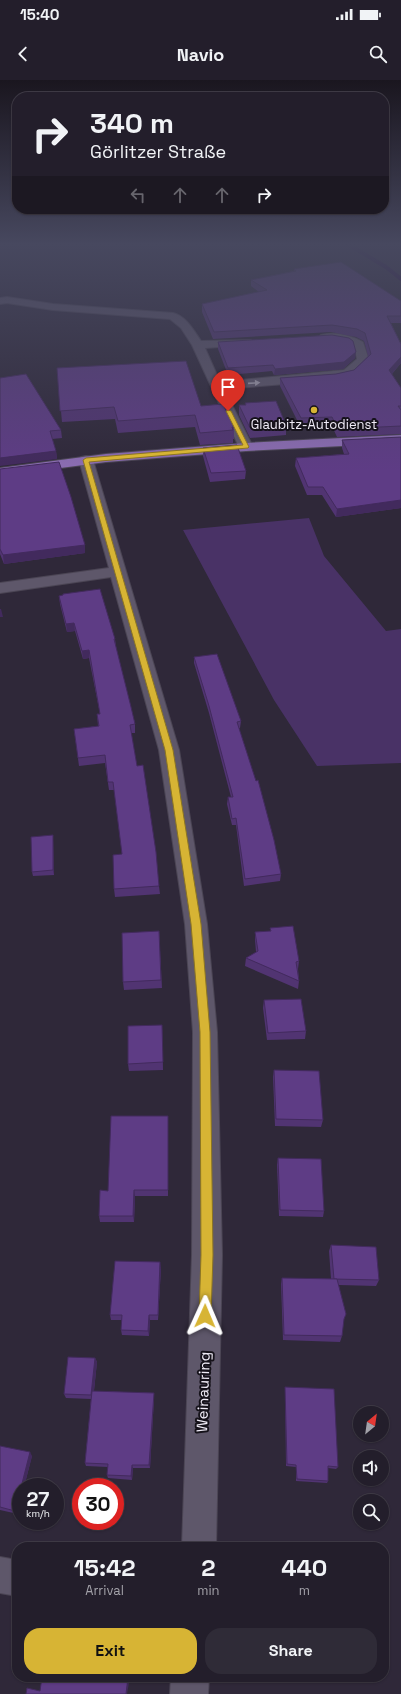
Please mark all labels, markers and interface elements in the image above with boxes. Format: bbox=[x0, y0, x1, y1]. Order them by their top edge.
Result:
text: 15:40 bbox=[20, 5, 60, 24]
icon: back bbox=[12, 43, 34, 65]
text: Navio bbox=[177, 43, 224, 66]
icon: search bbox=[367, 43, 389, 65]
text: 340 m bbox=[90, 105, 174, 141]
icon: right bbox=[24, 108, 76, 160]
text: Görlitzer Straße bbox=[90, 140, 226, 163]
icon: left bbox=[127, 184, 149, 206]
icon: ahead bbox=[169, 184, 191, 206]
icon: ahead bbox=[211, 184, 233, 206]
icon: right bbox=[253, 184, 275, 206]
pin bbox=[211, 370, 245, 411]
icon: arrive bbox=[217, 376, 239, 398]
one-way arrow bbox=[248, 379, 261, 386]
marker: Glaubitz-Autodienst bbox=[309, 405, 319, 415]
place label: Glaubitz-Autodienst bbox=[251, 416, 377, 433]
position arrow bbox=[184, 1295, 226, 1337]
street label: Weinauring bbox=[192, 1351, 214, 1433]
north arrow bbox=[353, 1406, 389, 1442]
map controls bbox=[353, 1406, 389, 1530]
button: sound bbox=[353, 1450, 389, 1486]
speed limit sign: 30 bbox=[72, 1478, 124, 1530]
text: 27 bbox=[27, 1486, 49, 1512]
button: search bbox=[353, 1494, 389, 1530]
text: km/h bbox=[26, 1507, 50, 1520]
text: 15:42 bbox=[74, 1552, 136, 1583]
text: 2 bbox=[201, 1552, 216, 1583]
text: 440 bbox=[281, 1552, 327, 1583]
text: Arrival bbox=[85, 1582, 124, 1599]
text: min bbox=[197, 1582, 220, 1599]
text: m bbox=[299, 1582, 310, 1599]
button: Exit bbox=[24, 1628, 197, 1674]
button: Share bbox=[205, 1628, 377, 1674]

